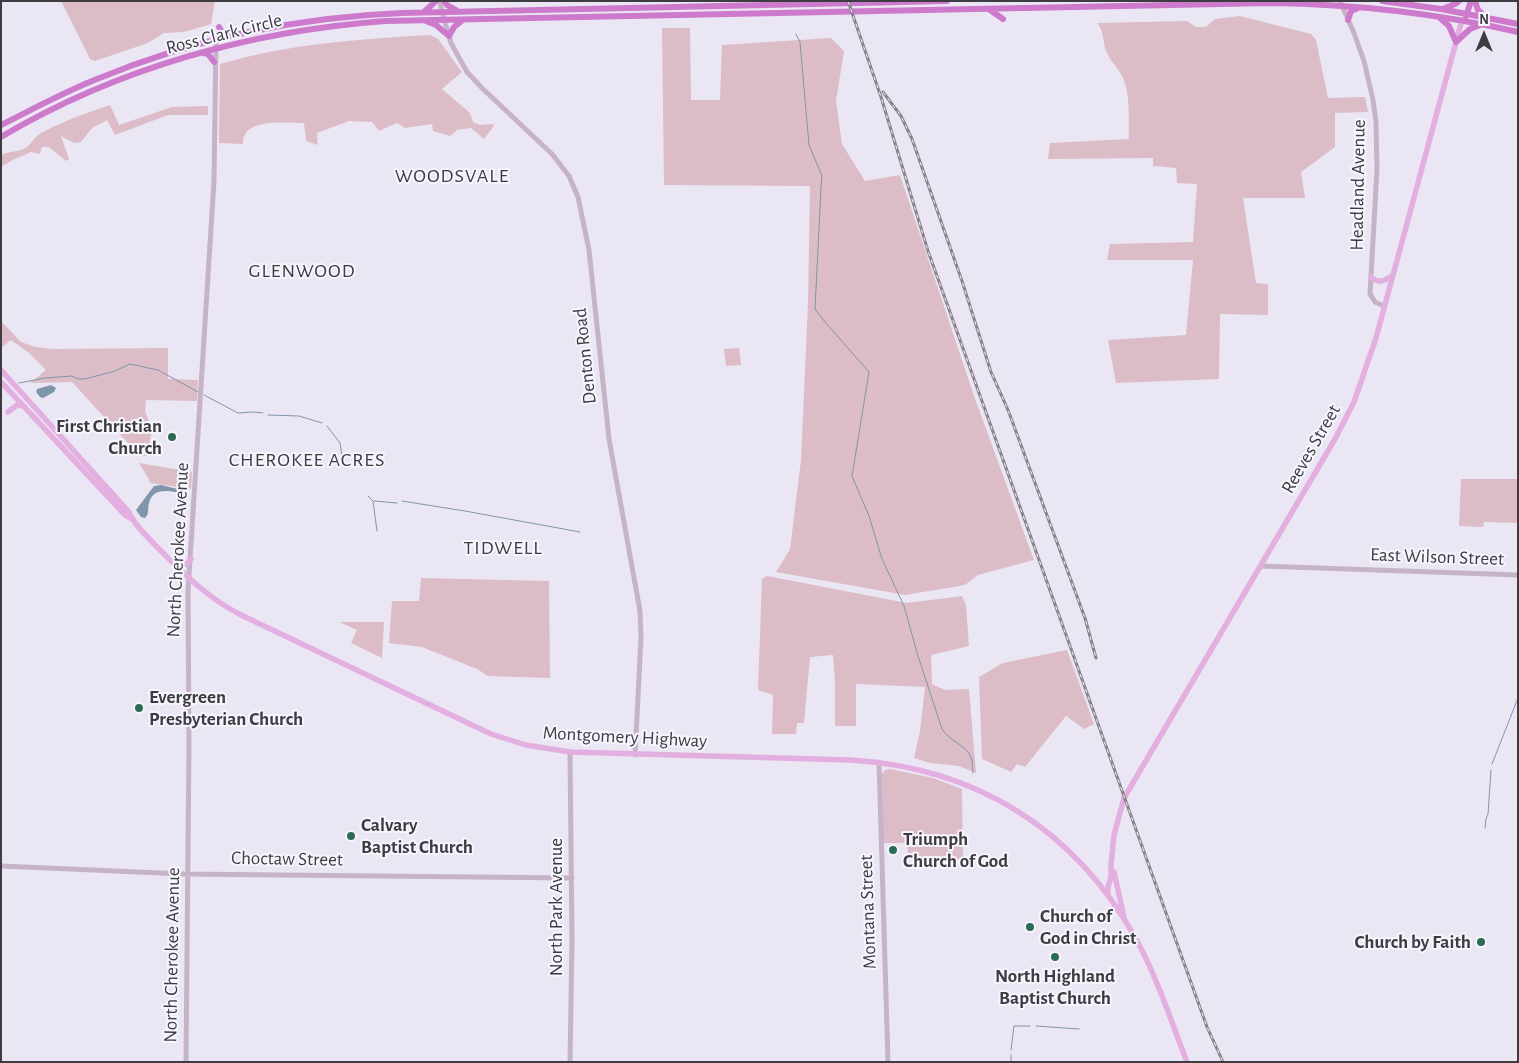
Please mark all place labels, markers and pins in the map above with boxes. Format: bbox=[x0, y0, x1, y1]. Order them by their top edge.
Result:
place label: First Christian Church bbox=[56, 415, 162, 459]
marker: First Christian Church bbox=[166, 431, 178, 443]
place label: Evergreen Presbyterian Church bbox=[149, 686, 303, 730]
marker: Evergreen Presbyterian Church bbox=[133, 702, 145, 714]
place label: Calvary Baptist Church bbox=[361, 814, 473, 858]
place label: Triumph Church of God bbox=[903, 828, 1008, 872]
marker: Calvary Baptist Church bbox=[345, 830, 357, 842]
marker: Triumph Church of God bbox=[887, 844, 899, 856]
place label: Church of God in Christ bbox=[1040, 905, 1136, 949]
marker: Church of God in Christ bbox=[1024, 921, 1036, 933]
place label: Church by Faith bbox=[1354, 931, 1471, 953]
marker: Church by Faith bbox=[1475, 936, 1487, 948]
marker: North Highland Baptist Church bbox=[1049, 951, 1061, 963]
place label: North Highland Baptist Church bbox=[995, 965, 1115, 1009]

